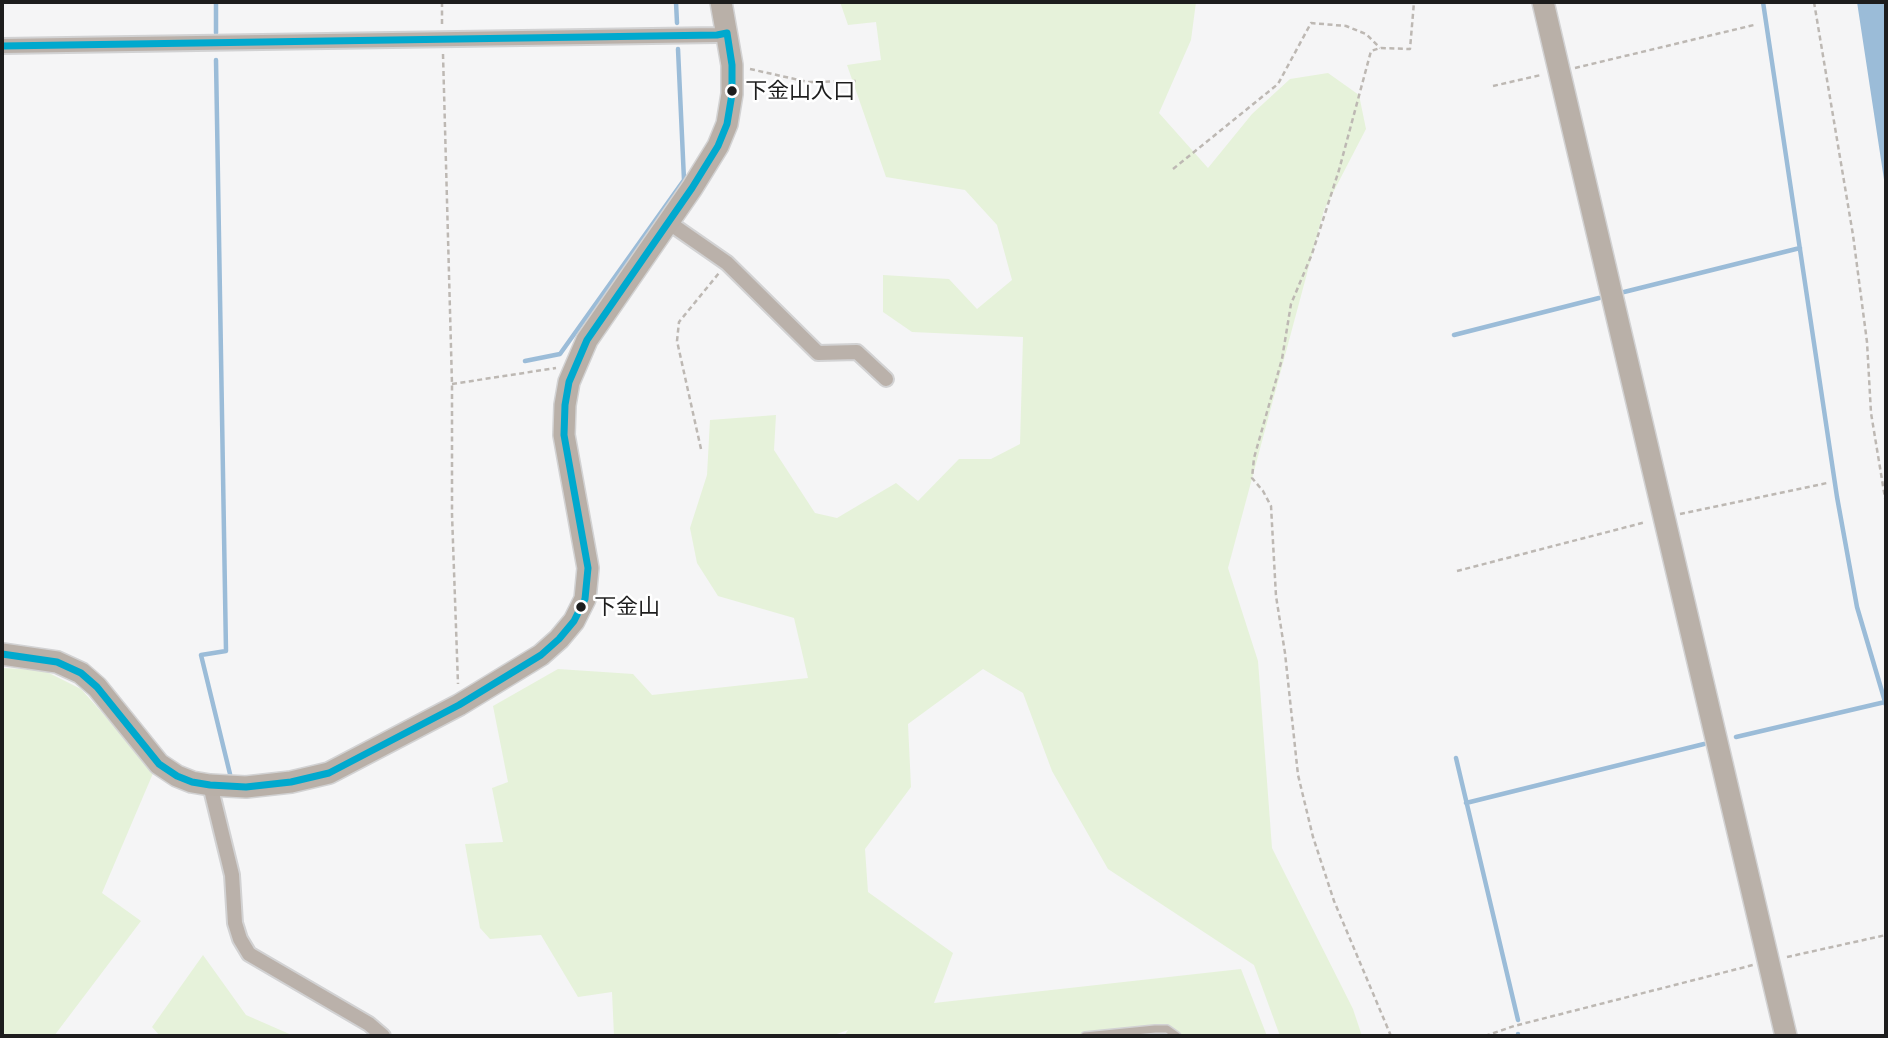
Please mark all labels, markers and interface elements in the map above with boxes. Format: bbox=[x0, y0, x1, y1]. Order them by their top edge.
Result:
place label: 下金山入口 bbox=[745, 78, 855, 104]
marker: 下金山入口 bbox=[725, 84, 739, 98]
place label: 下金山 bbox=[594, 594, 660, 620]
marker: 下金山 bbox=[574, 600, 588, 614]

